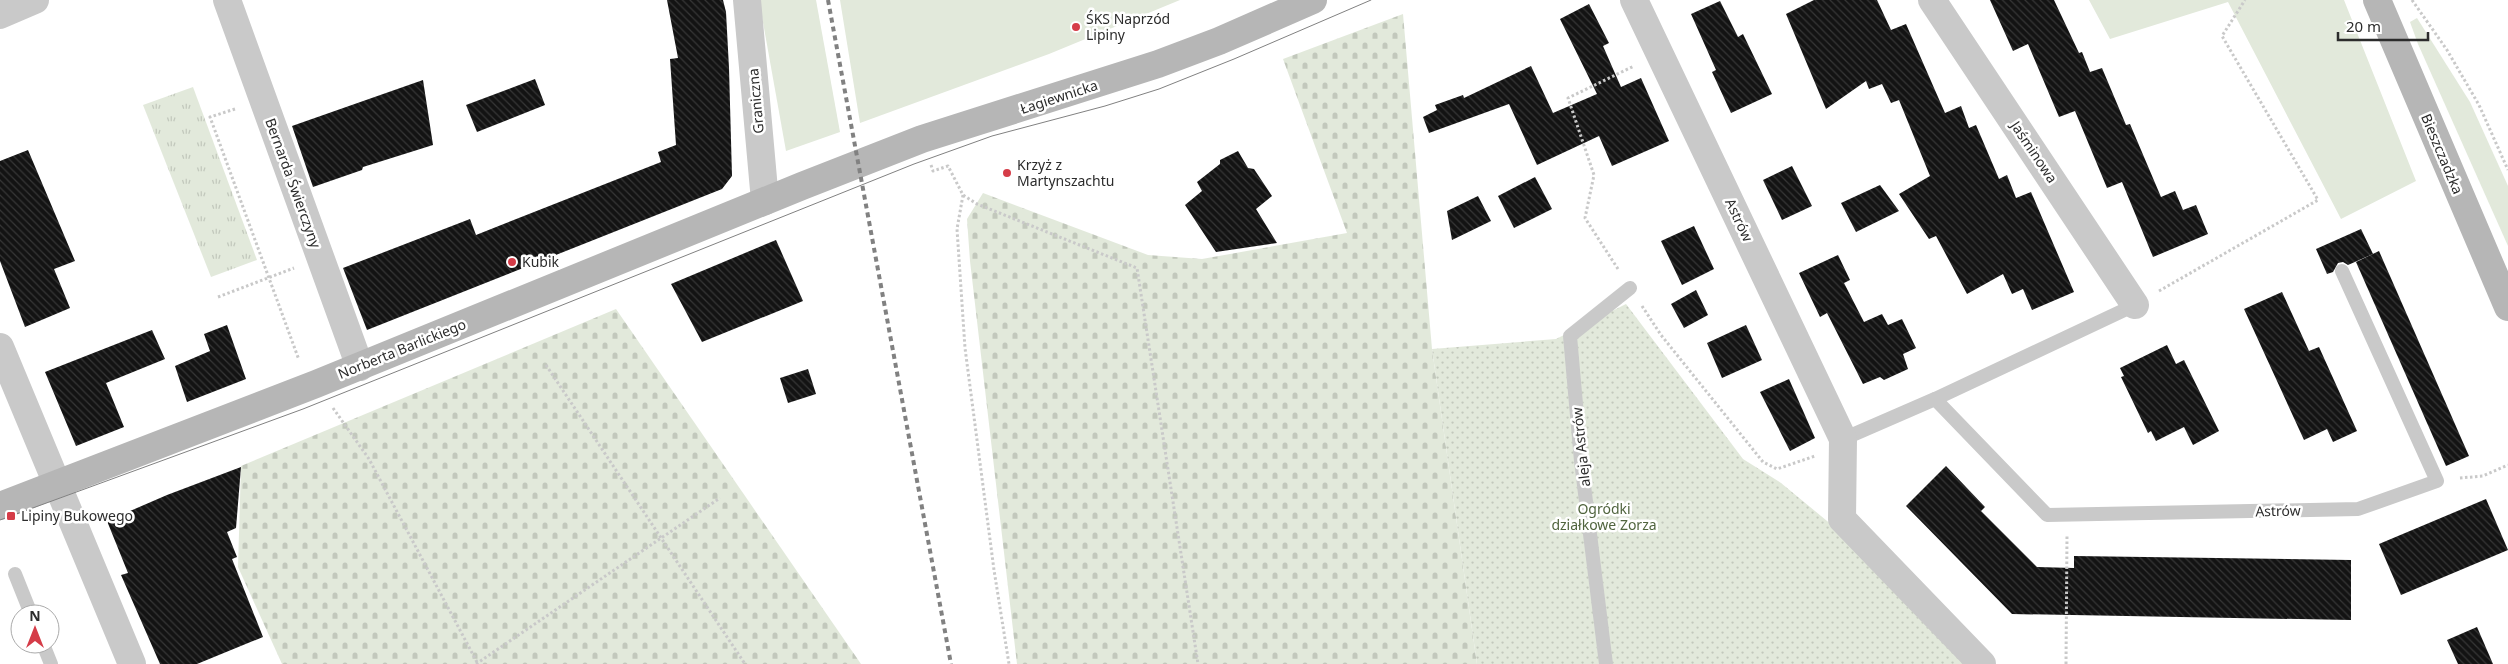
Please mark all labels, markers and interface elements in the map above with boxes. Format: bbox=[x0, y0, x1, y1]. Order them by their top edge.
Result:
place label: ŚKS Naprzód Lipiny bbox=[1086, 9, 1170, 44]
scale bar bbox=[2338, 10, 2428, 42]
text: 20 m bbox=[2346, 16, 2381, 36]
marker: ŚKS Naprzód Lipiny bbox=[1070, 21, 1082, 33]
street label: Graniczna bbox=[743, 68, 768, 135]
street label: Łagiewnicka bbox=[1018, 75, 1100, 118]
street label: Bieszczadzka bbox=[2417, 111, 2468, 197]
street label: Bernarda Świerczyny bbox=[261, 115, 326, 251]
street label: Jaśminowa bbox=[2006, 115, 2062, 186]
place label: Krzyż z Martynszachtu bbox=[1017, 155, 1114, 190]
marker: Krzyż z Martynszachtu bbox=[1001, 167, 1013, 179]
street label: Astrów bbox=[1721, 195, 1758, 244]
place label: Kubik bbox=[522, 252, 560, 271]
marker: Kubik bbox=[506, 256, 518, 268]
street label: Norberta Barlickiego bbox=[335, 314, 469, 383]
street label: aleja Astrów bbox=[1567, 406, 1594, 488]
park label: Ogródki działkowe Zorza bbox=[1551, 499, 1657, 534]
street label: Astrów bbox=[2255, 501, 2301, 520]
place label: Lipiny Bukowego bbox=[21, 506, 133, 525]
marker: Lipiny Bukowego bbox=[5, 510, 17, 522]
north arrow bbox=[10, 604, 60, 654]
text: N bbox=[29, 606, 41, 625]

